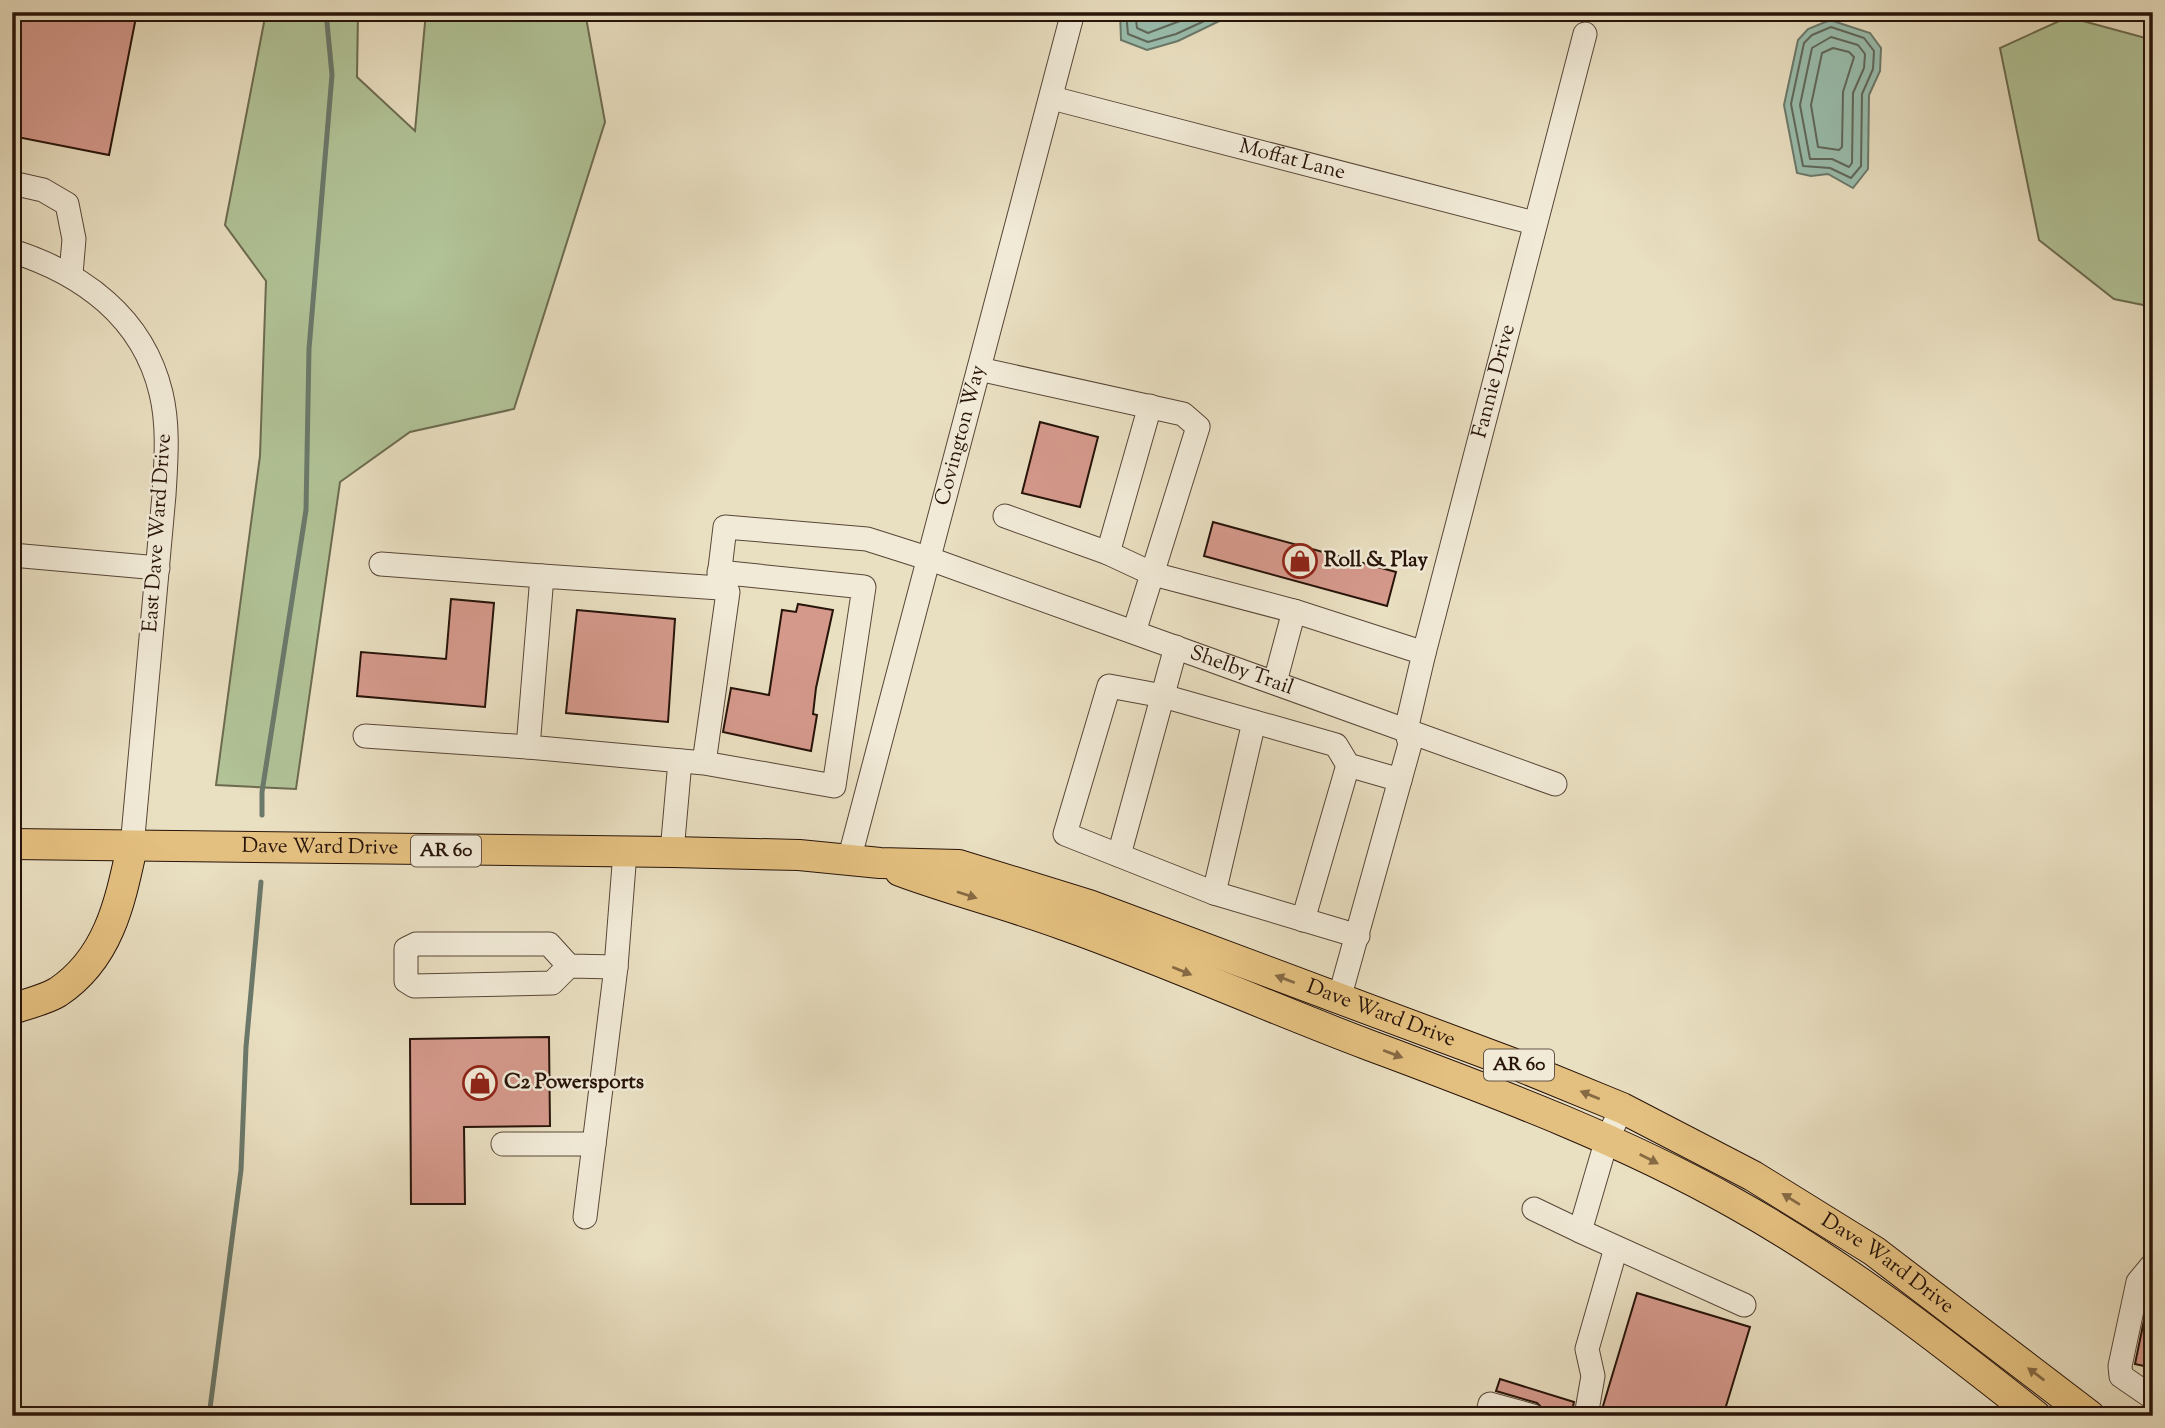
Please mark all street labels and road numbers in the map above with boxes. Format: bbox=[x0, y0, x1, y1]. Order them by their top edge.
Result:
street label: Moffat Lane bbox=[1236, 132, 1348, 188]
street label: Fannie Drive bbox=[1465, 321, 1524, 442]
street label: Covington Way bbox=[928, 362, 994, 509]
street label: East Dave Ward Drive bbox=[136, 433, 180, 633]
street label: Shelby Trail bbox=[1185, 639, 1298, 704]
street label: Dave Ward Drive bbox=[241, 832, 399, 864]
road number: AR 60 bbox=[411, 836, 481, 866]
street label: Dave Ward Drive bbox=[1302, 972, 1460, 1056]
road number: AR 60 bbox=[1484, 1050, 1554, 1080]
street label: Dave Ward Drive bbox=[1815, 1206, 1960, 1322]

